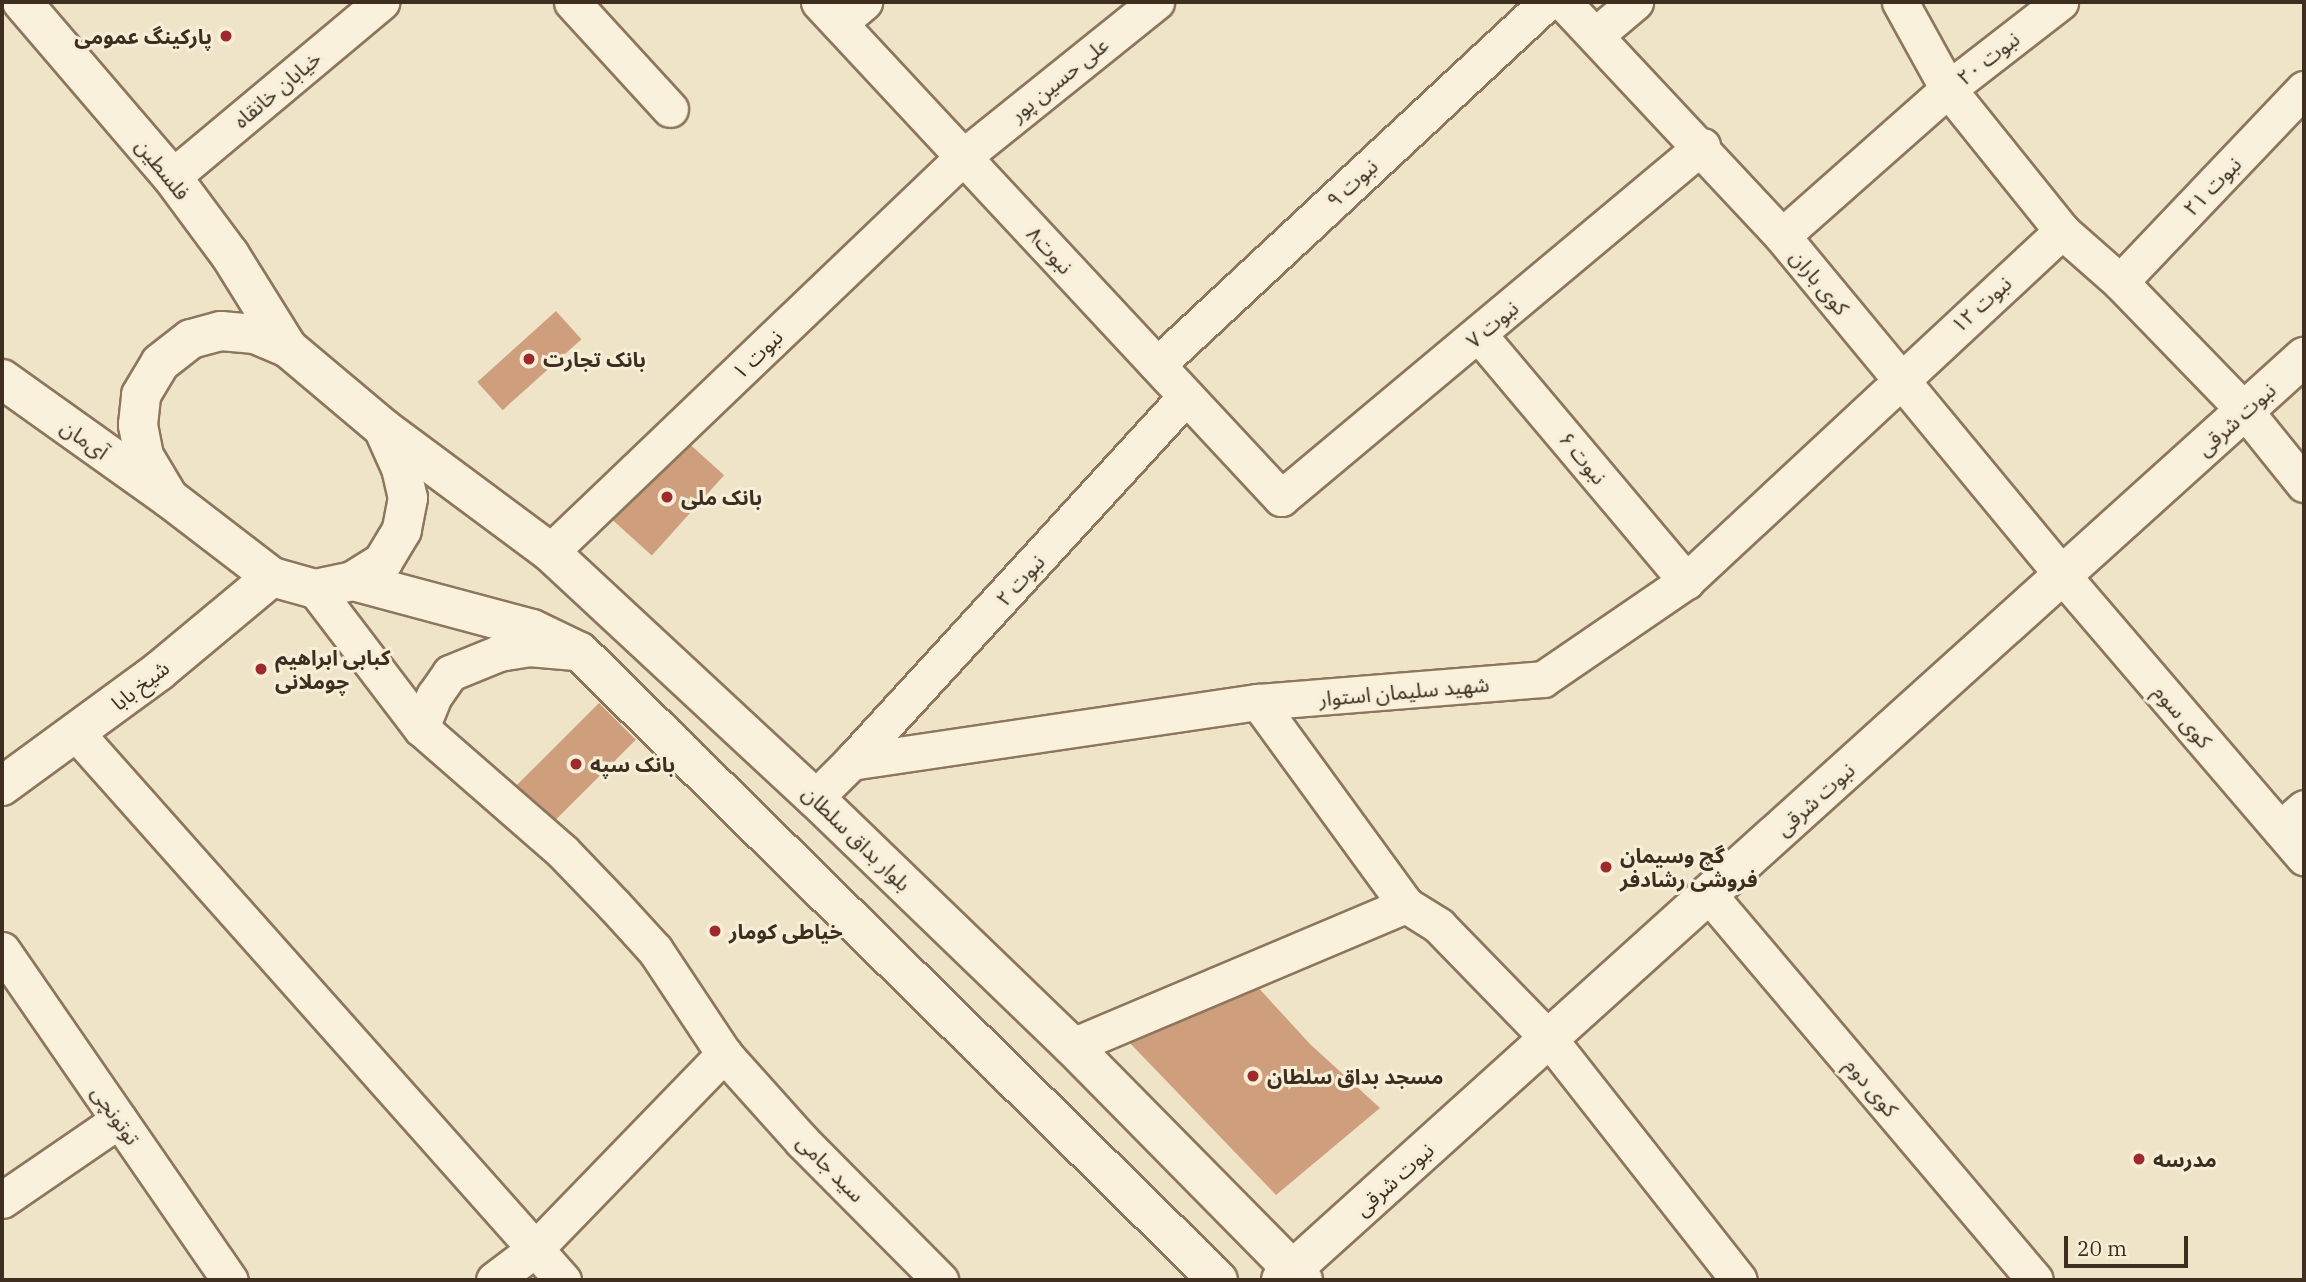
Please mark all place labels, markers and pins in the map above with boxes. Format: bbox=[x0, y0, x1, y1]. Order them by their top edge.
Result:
place label: پارکینگ عمومی bbox=[74, 23, 212, 49]
marker: پارکینگ عمومی bbox=[218, 28, 234, 44]
place label: بانک تجارت bbox=[543, 346, 646, 372]
marker: بانک تجارت bbox=[521, 351, 537, 367]
place label: بانک ملی bbox=[681, 484, 762, 510]
marker: بانک ملی bbox=[659, 489, 675, 505]
place label: کبابی ابراهیم چوملانی bbox=[275, 644, 391, 694]
marker: کبابی ابراهیم چوملانی bbox=[253, 661, 269, 677]
place label: بانک سپه bbox=[590, 751, 675, 777]
marker: بانک سپه bbox=[568, 756, 584, 772]
place label: گچ وسیمان فروشی رشادفر bbox=[1620, 842, 1758, 892]
marker: گچ وسیمان فروشی رشادفر bbox=[1598, 859, 1614, 875]
place label: خیاطی کومار bbox=[729, 918, 843, 944]
marker: خیاطی کومار bbox=[707, 923, 723, 939]
place label: مسجد بداق سلطان bbox=[1267, 1063, 1443, 1089]
marker: مسجد بداق سلطان bbox=[1245, 1068, 1261, 1084]
place label: مدرسه bbox=[2153, 1146, 2217, 1172]
marker: مدرسه bbox=[2131, 1151, 2147, 1167]

